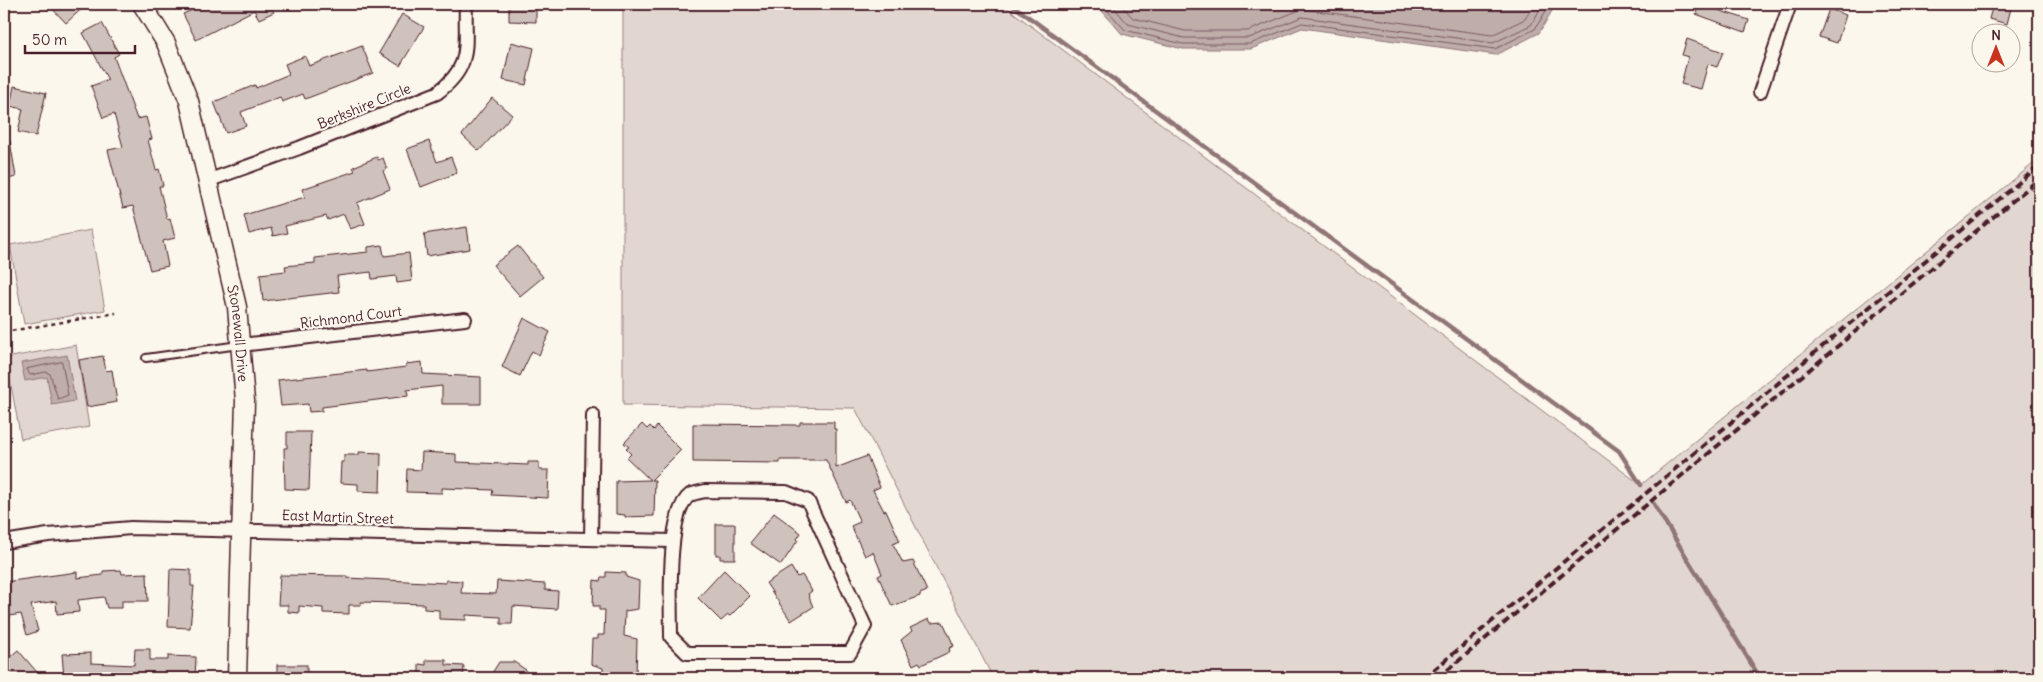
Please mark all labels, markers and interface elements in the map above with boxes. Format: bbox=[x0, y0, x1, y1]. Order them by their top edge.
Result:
scale bar bbox=[25, 22, 135, 54]
north arrow bbox=[1970, 22, 2020, 72]
text: N bbox=[1991, 26, 2001, 44]
text: 50 m bbox=[32, 30, 67, 49]
street label: Berkshire Circle bbox=[315, 79, 413, 133]
street label: Stonewall Drive bbox=[223, 283, 252, 383]
street label: Richmond Court bbox=[299, 302, 403, 332]
street label: East Martin Street bbox=[282, 506, 395, 528]

